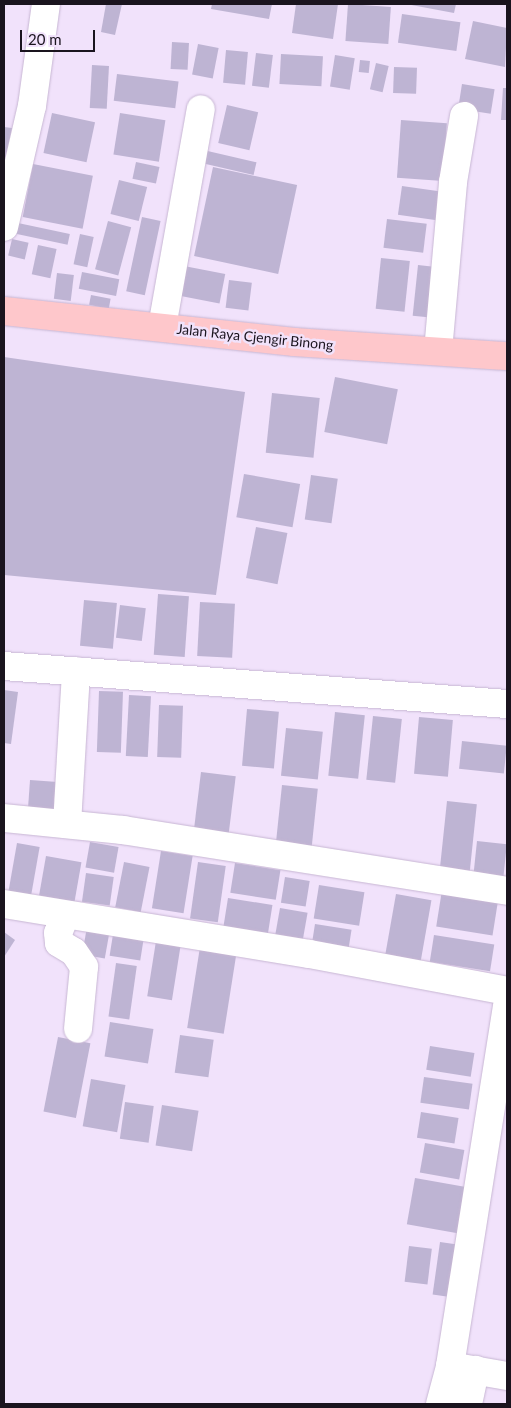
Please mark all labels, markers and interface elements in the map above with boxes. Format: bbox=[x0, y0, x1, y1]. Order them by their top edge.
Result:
scale bar bbox=[22, 20, 98, 52]
text: 20 m bbox=[28, 30, 62, 48]
street label: Jalan Raya Cjengir Binong bbox=[176, 320, 334, 354]

